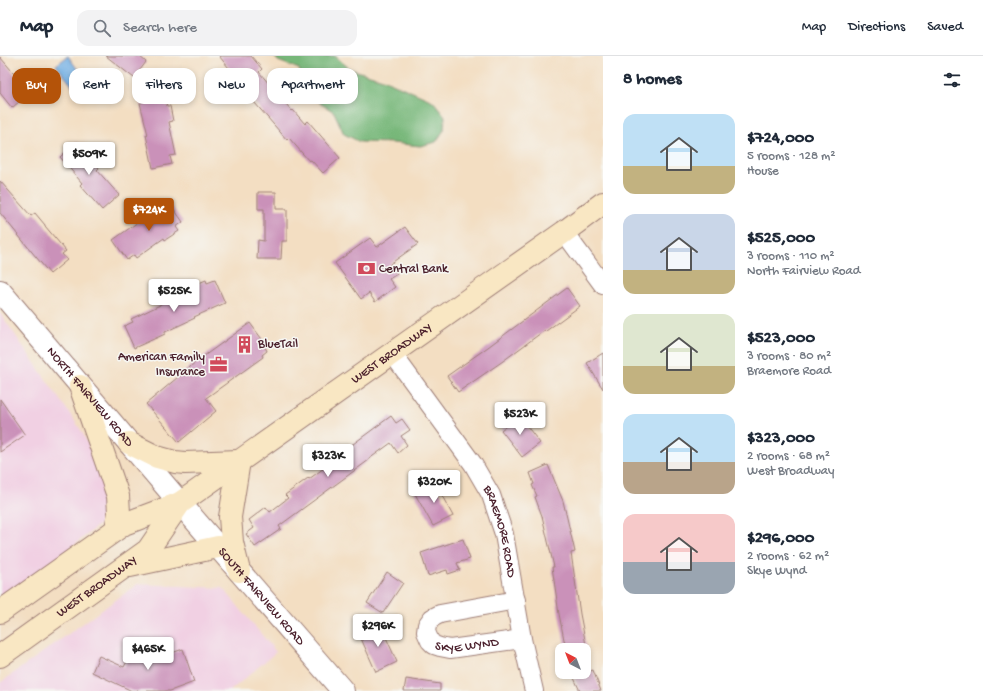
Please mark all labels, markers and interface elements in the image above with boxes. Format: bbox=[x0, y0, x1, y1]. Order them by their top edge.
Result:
search box bbox=[77, 10, 357, 46]
text: Map bbox=[20, 16, 53, 39]
icon: search bbox=[91, 17, 113, 39]
text: Search here bbox=[123, 19, 197, 37]
text: Map bbox=[802, 19, 826, 36]
text: Directions bbox=[848, 19, 905, 36]
text: Saved bbox=[927, 19, 963, 36]
chip: Buy bbox=[12, 68, 61, 104]
chip: Rent bbox=[69, 68, 124, 104]
chip: Filters bbox=[132, 68, 196, 104]
chip: New bbox=[204, 68, 259, 104]
chip: Apartment bbox=[267, 68, 358, 104]
icon: filters bbox=[941, 69, 963, 91]
text: 8 homes bbox=[623, 70, 681, 90]
text: $724,000 bbox=[747, 129, 814, 149]
icon: home bbox=[655, 130, 703, 178]
pin: $509K bbox=[61, 142, 117, 176]
text: $509K bbox=[72, 147, 106, 162]
text: 5 rooms · 128 m² bbox=[747, 149, 835, 164]
text: House bbox=[747, 164, 779, 179]
pin: $724K bbox=[121, 198, 177, 232]
text: $724K bbox=[133, 203, 165, 218]
text: $525,000 bbox=[747, 229, 815, 249]
icon: home bbox=[655, 230, 703, 278]
text: 3 rooms · 110 m² bbox=[747, 249, 835, 264]
bank icon: Central Bank bbox=[356, 259, 376, 279]
place label: Central Bank bbox=[379, 262, 449, 277]
text: North Fairview Road bbox=[747, 264, 860, 279]
pin: $525K bbox=[146, 279, 202, 313]
text: $525K bbox=[157, 284, 191, 299]
street label: WEST BROADWAY bbox=[348, 320, 435, 387]
text: $523,000 bbox=[747, 329, 815, 349]
icon: home bbox=[655, 330, 703, 378]
building icon: BlueTail bbox=[235, 334, 255, 354]
place label: BlueTail bbox=[257, 337, 298, 352]
street label: NORTH FAIRVIEW ROAD bbox=[43, 344, 137, 450]
text: 3 rooms · 80 m² bbox=[747, 349, 831, 364]
place label: American Family Insurance bbox=[118, 350, 206, 380]
office icon: American Family Insurance bbox=[208, 354, 228, 374]
text: Braemore Road bbox=[747, 364, 831, 379]
pin: $523K bbox=[492, 402, 548, 436]
text: $523K bbox=[504, 407, 536, 422]
text: $323,000 bbox=[747, 429, 815, 449]
icon: home bbox=[655, 430, 703, 478]
pin: $323K bbox=[300, 444, 356, 478]
text: $323K bbox=[312, 449, 344, 464]
text: 2 rooms · 68 m² bbox=[747, 449, 830, 464]
text: West Broadway bbox=[747, 464, 834, 479]
pin: $320K bbox=[406, 470, 462, 504]
text: $320K bbox=[417, 475, 451, 490]
street label: BRAEMORE ROAD bbox=[479, 482, 519, 579]
text: $296,000 bbox=[747, 529, 814, 549]
icon: home bbox=[655, 530, 703, 578]
street label: SOUTH FAIRVIEW ROAD bbox=[215, 545, 308, 649]
text: 2 rooms · 62 m² bbox=[747, 549, 829, 564]
street label: WEST BROADWAY bbox=[54, 553, 140, 621]
text: Skye Wynd bbox=[747, 564, 806, 579]
pin: $296K bbox=[350, 614, 406, 648]
text: $296K bbox=[362, 619, 394, 634]
street label: SKYE WYND bbox=[433, 635, 500, 657]
pin: $465K bbox=[120, 637, 176, 671]
text: $465K bbox=[132, 642, 164, 657]
north arrow bbox=[555, 643, 591, 679]
map controls bbox=[555, 643, 591, 679]

